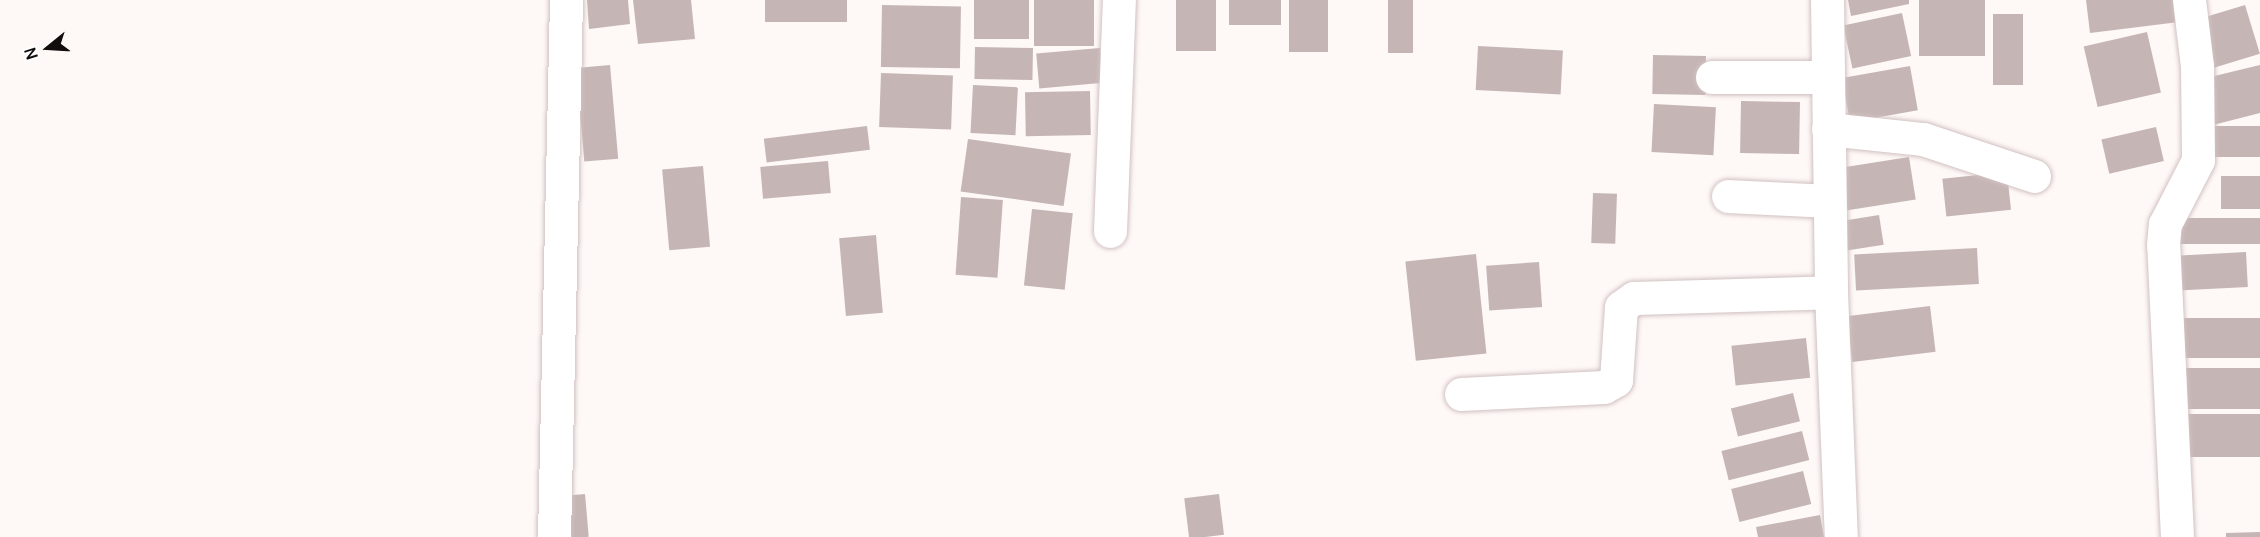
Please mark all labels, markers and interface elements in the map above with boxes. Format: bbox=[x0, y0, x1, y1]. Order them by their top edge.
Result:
north arrow bbox=[18, 18, 78, 78]
text: N bbox=[19, 45, 43, 62]

